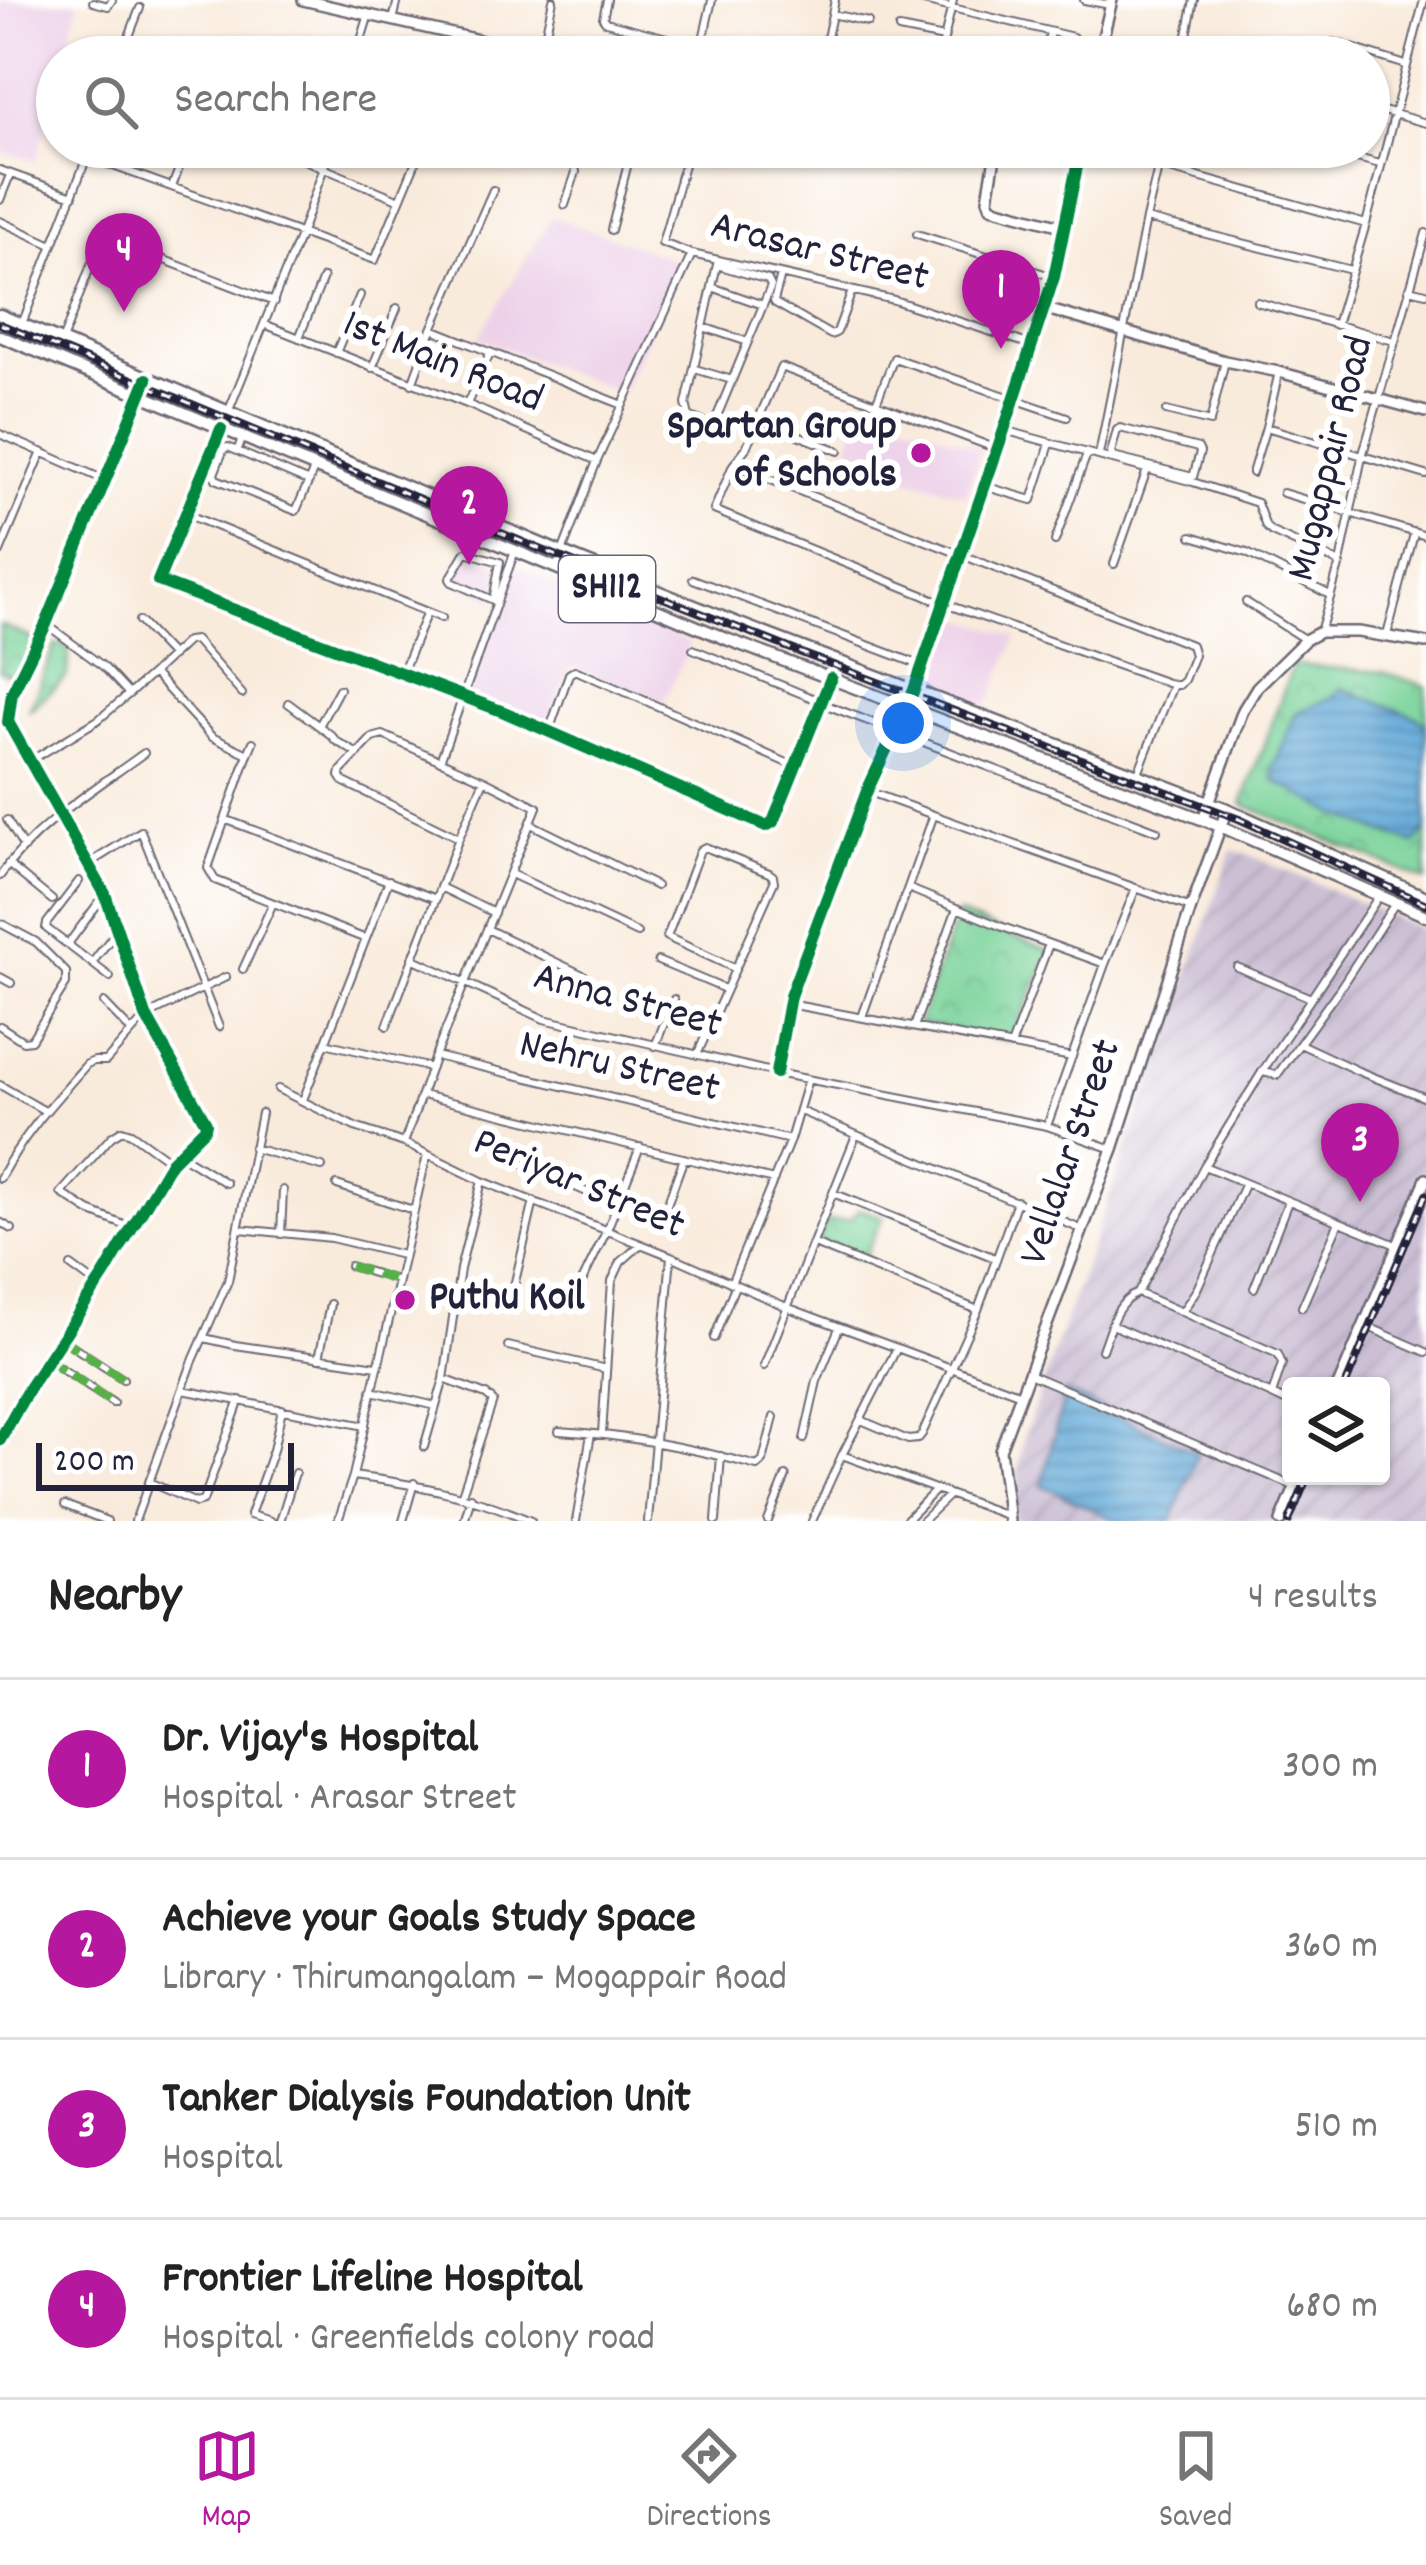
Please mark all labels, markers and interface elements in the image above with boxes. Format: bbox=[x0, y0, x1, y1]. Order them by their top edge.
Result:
search box bbox=[36, 36, 1390, 168]
icon: search bbox=[78, 69, 144, 135]
text: Search here bbox=[174, 70, 377, 134]
street label: Arasar Street bbox=[704, 198, 934, 310]
pin: 4 bbox=[85, 213, 163, 312]
pin: 1 bbox=[962, 250, 1040, 349]
street label: 1st Main Road bbox=[333, 297, 551, 431]
street label: Mugappair Road bbox=[1274, 330, 1392, 588]
place label: Spartan Group of Schools bbox=[667, 399, 897, 507]
marker: Spartan Group of Schools bbox=[908, 440, 934, 466]
pin: 2 bbox=[430, 466, 508, 565]
road number: SH112 bbox=[559, 556, 655, 622]
your location bbox=[873, 693, 933, 753]
street label: Anna Street bbox=[526, 949, 728, 1057]
street label: Nehru Street bbox=[513, 1017, 725, 1121]
street label: Vellalar Street bbox=[1006, 1032, 1140, 1274]
pin: 3 bbox=[1321, 1103, 1399, 1202]
street label: Periyar Street bbox=[463, 1114, 693, 1258]
place label: Puthu Koil bbox=[429, 1270, 585, 1330]
marker: Puthu Koil bbox=[392, 1287, 418, 1313]
map controls bbox=[1282, 1377, 1390, 1485]
button: layers bbox=[1282, 1377, 1390, 1485]
scale bar bbox=[36, 1437, 294, 1490]
text: 200 m bbox=[54, 1440, 135, 1487]
text: Nearby bbox=[48, 1563, 181, 1635]
text: 4 results bbox=[1248, 1572, 1378, 1627]
text: Dr. Vijay's Hospital bbox=[162, 1709, 478, 1773]
text: 1 bbox=[83, 1741, 91, 1796]
text: 300 m bbox=[1282, 1741, 1378, 1796]
text: Hospital · Arasar Street bbox=[162, 1773, 517, 1828]
text: Achieve your Goals Study Space bbox=[162, 1889, 696, 1953]
text: 2 bbox=[78, 1921, 96, 1976]
text: 360 m bbox=[1285, 1921, 1378, 1976]
text: Library · Thirumangalam – Mogappair Road bbox=[162, 1953, 787, 2008]
text: Tanker Dialysis Foundation Unit bbox=[162, 2069, 691, 2133]
text: 3 bbox=[78, 2101, 96, 2156]
text: 510 m bbox=[1294, 2101, 1378, 2156]
text: Hospital bbox=[162, 2133, 283, 2188]
text: Frontier Lifeline Hospital bbox=[162, 2249, 583, 2313]
text: 4 bbox=[79, 2281, 95, 2336]
text: 680 m bbox=[1286, 2281, 1378, 2336]
text: Hospital · Greenfields colony road bbox=[162, 2313, 655, 2368]
tab: Map bbox=[194, 2423, 260, 2542]
tab: Directions bbox=[647, 2423, 772, 2542]
tab: Saved bbox=[1159, 2423, 1232, 2542]

